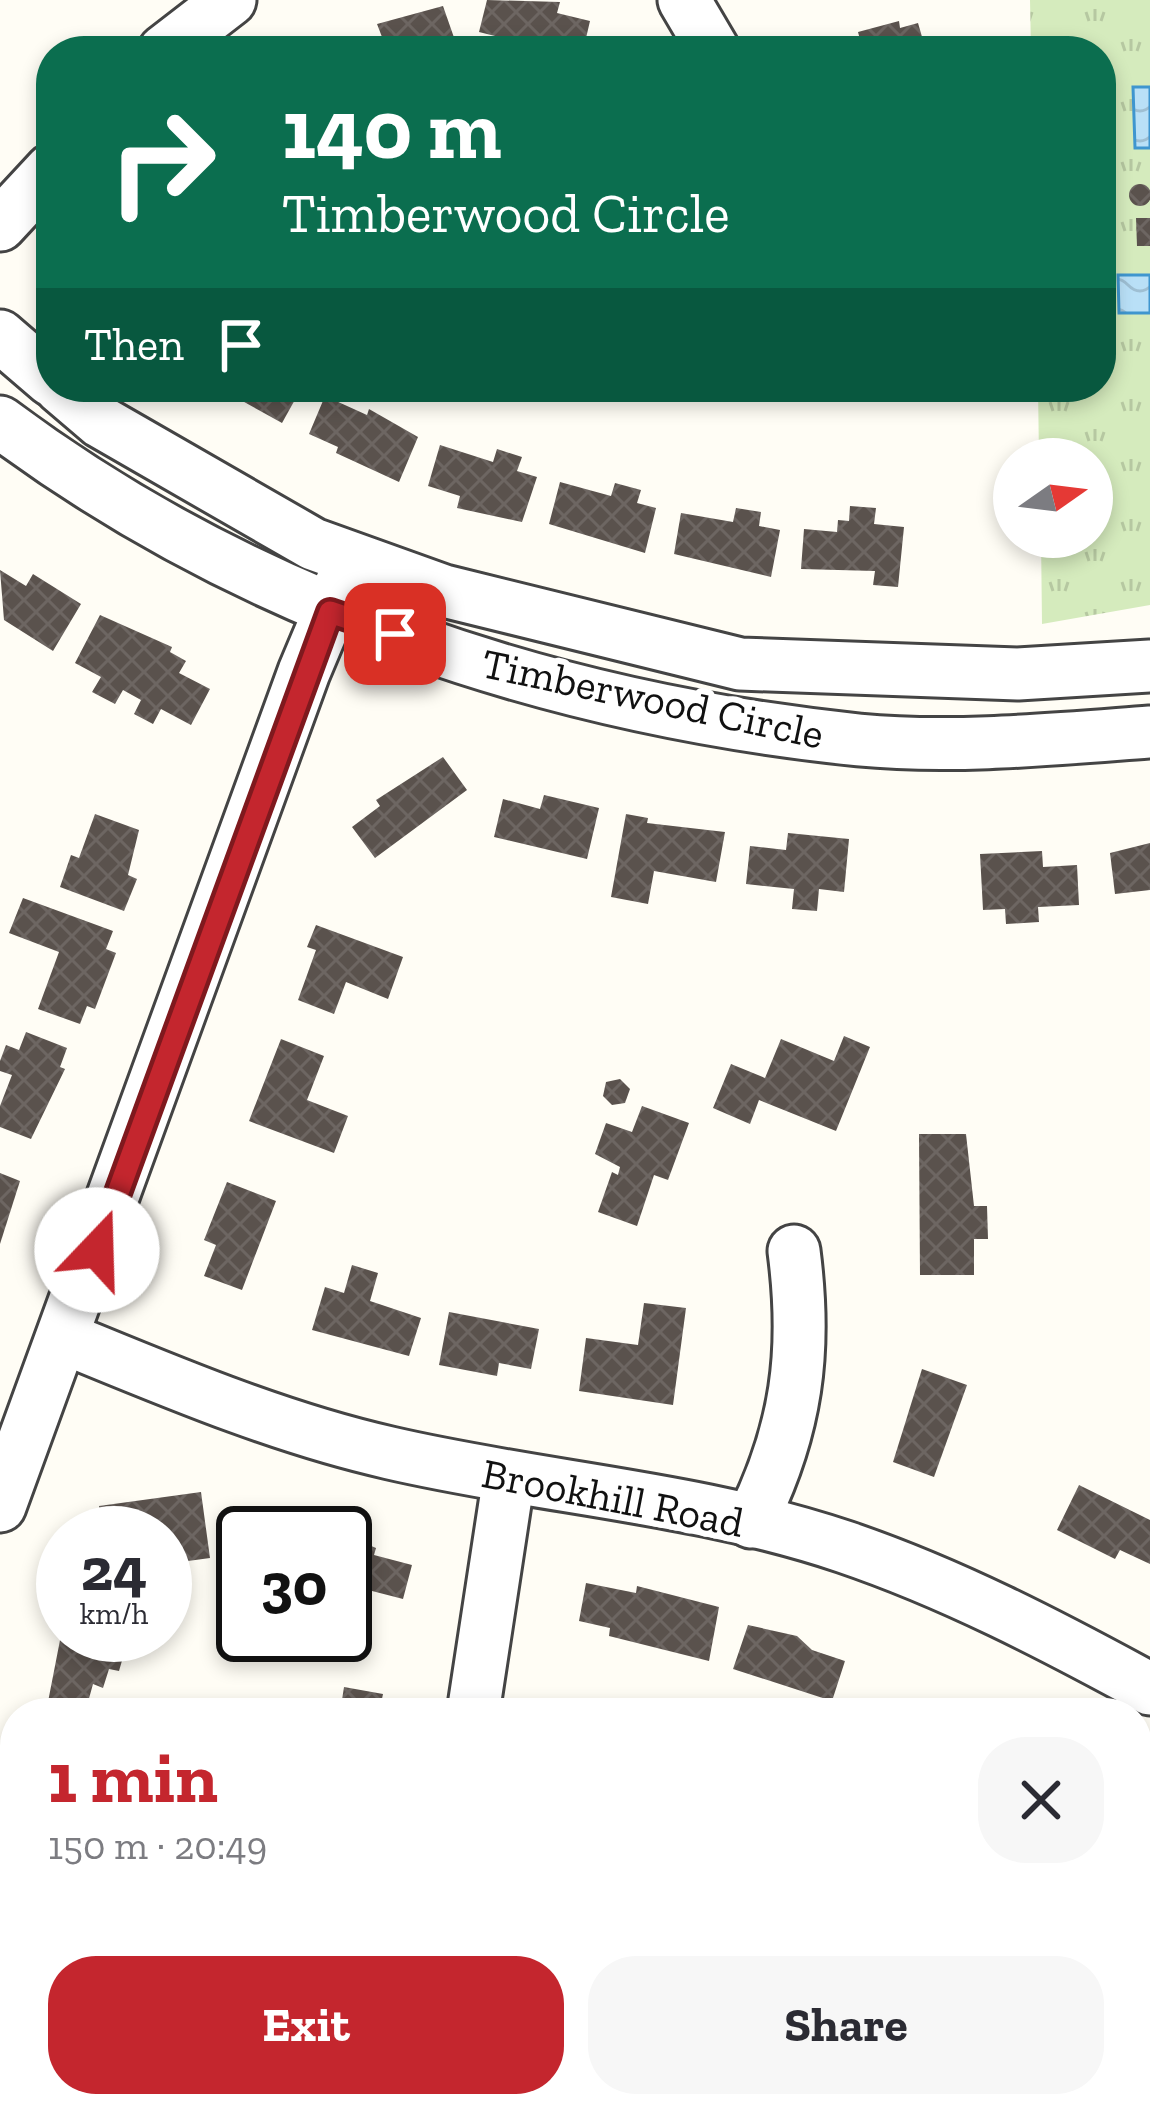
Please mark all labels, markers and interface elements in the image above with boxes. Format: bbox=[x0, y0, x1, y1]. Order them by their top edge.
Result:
text: 140 m bbox=[282, 79, 502, 180]
icon: right bbox=[84, 84, 240, 240]
text: Timberwood Circle bbox=[282, 181, 730, 246]
icon: arrive bbox=[208, 312, 274, 378]
text: Then bbox=[84, 318, 184, 372]
north arrow bbox=[993, 438, 1113, 558]
map controls bbox=[993, 438, 1113, 558]
pin bbox=[344, 583, 446, 685]
icon: arrive bbox=[362, 601, 428, 667]
street label: Timberwood Circle bbox=[477, 637, 828, 760]
position arrow bbox=[34, 1187, 160, 1313]
street label: Brookhill Road bbox=[478, 1447, 748, 1548]
speed limit sign: 30 bbox=[216, 1506, 372, 1662]
text: 24 bbox=[81, 1533, 147, 1605]
text: km/h bbox=[80, 1596, 148, 1632]
text: 1 min bbox=[48, 1734, 218, 1820]
button: close bbox=[978, 1737, 1104, 1863]
text: 150 m · 20:49 bbox=[48, 1822, 267, 1869]
button: Exit bbox=[48, 1956, 564, 2094]
button: Share bbox=[588, 1956, 1104, 2094]

